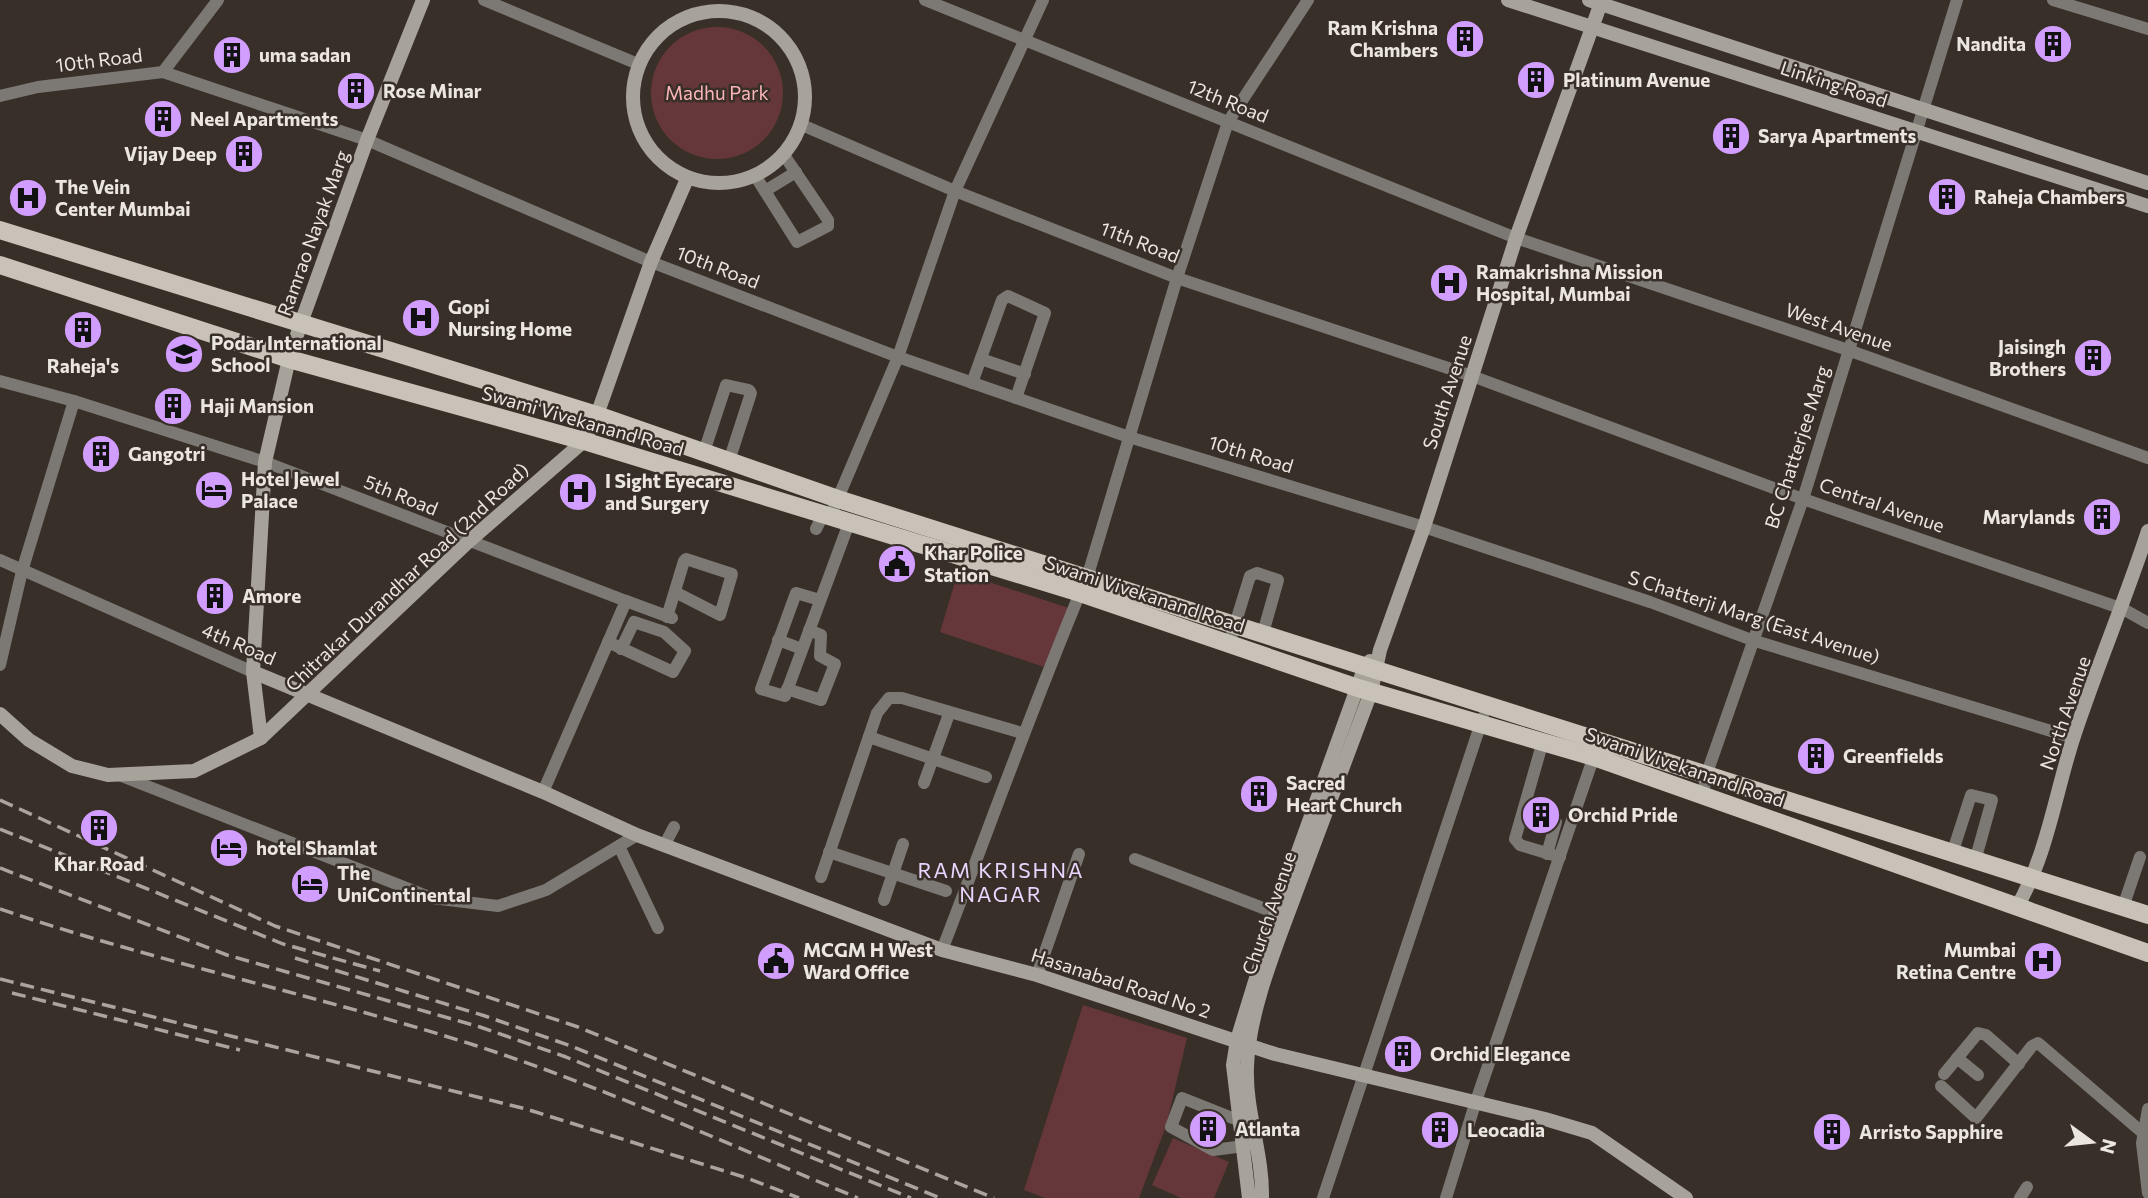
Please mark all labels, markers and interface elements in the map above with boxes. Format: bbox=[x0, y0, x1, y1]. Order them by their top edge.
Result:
place label: Ram Krishna Chambers bbox=[1328, 16, 1438, 61]
building icon: Ram Krishna Chambers bbox=[1444, 18, 1486, 60]
building icon: Nandita bbox=[2032, 23, 2074, 65]
place label: Nandita bbox=[1956, 32, 2026, 55]
building icon: uma sadan bbox=[211, 34, 253, 76]
street label: 10th Road bbox=[54, 43, 144, 76]
place label: uma sadan bbox=[259, 43, 351, 66]
street label: Linking Road bbox=[1778, 55, 1891, 112]
building icon: Platinum Avenue bbox=[1515, 59, 1557, 101]
place label: Platinum Avenue bbox=[1563, 68, 1710, 91]
building icon: Rose Minar bbox=[335, 70, 377, 112]
street label: 12th Road bbox=[1184, 74, 1272, 127]
place label: Rose Minar bbox=[383, 79, 482, 102]
park label: Madhu Park bbox=[665, 81, 769, 104]
building icon: Neel Apartments bbox=[142, 98, 184, 140]
place label: Neel Apartments bbox=[190, 107, 338, 130]
building icon: Sarya Apartments bbox=[1710, 115, 1752, 157]
place label: Sarya Apartments bbox=[1758, 124, 1917, 147]
building icon: Vijay Deep bbox=[223, 133, 265, 175]
place label: Vijay Deep bbox=[124, 142, 217, 165]
street label: Ramrao Nayak Marg bbox=[272, 147, 353, 319]
place label: The Vein Center Mumbai bbox=[55, 175, 191, 220]
building icon: Raheja Chambers bbox=[1926, 176, 1968, 218]
hospital icon: The Vein Center Mumbai bbox=[7, 177, 49, 219]
place label: Raheja Chambers bbox=[1974, 185, 2125, 208]
street label: 11th Road bbox=[1097, 216, 1183, 267]
street label: 10th Road bbox=[673, 240, 763, 293]
place label: Ramakrishna Mission Hospital, Mumbai bbox=[1476, 260, 1663, 305]
hospital icon: Ramakrishna Mission Hospital, Mumbai bbox=[1428, 262, 1470, 304]
place label: Gopi Nursing Home bbox=[448, 295, 572, 340]
hospital icon: Gopi Nursing Home bbox=[400, 297, 442, 339]
street label: West Avenue bbox=[1783, 298, 1896, 356]
building icon: Raheja's bbox=[62, 309, 104, 351]
place label: Podar International School bbox=[211, 331, 382, 376]
street label: South Avenue bbox=[1417, 332, 1476, 452]
school or university icon: Podar International School bbox=[163, 333, 205, 375]
place label: Jaisingh Brothers bbox=[1989, 335, 2066, 380]
building icon: Jaisingh Brothers bbox=[2072, 337, 2114, 379]
place label: Raheja's bbox=[47, 354, 119, 377]
street label: BC Chatterjee Marg bbox=[1759, 362, 1834, 531]
street label: Swami Vivekanand Road bbox=[479, 381, 687, 460]
building icon: Haji Mansion bbox=[152, 385, 194, 427]
place label: Haji Mansion bbox=[200, 394, 314, 417]
street label: 10th Road bbox=[1206, 430, 1296, 477]
building icon: Gangotri bbox=[80, 433, 122, 475]
place label: Gangotri bbox=[128, 442, 206, 465]
street label: Chitrakar Durandhar Road (2nd Road) bbox=[280, 458, 533, 696]
place label: Hotel Jewel Palace bbox=[241, 467, 340, 512]
hotel icon: Hotel Jewel Palace bbox=[193, 469, 235, 511]
street label: 5th Road bbox=[361, 469, 441, 520]
place label: I Sight Eyecare and Surgery bbox=[605, 469, 732, 514]
hospital icon: I Sight Eyecare and Surgery bbox=[557, 471, 599, 513]
street label: Central Avenue bbox=[1817, 472, 1948, 537]
building icon: Marylands bbox=[2081, 496, 2123, 538]
place label: Marylands bbox=[1982, 505, 2075, 528]
place label: Khar Police Station bbox=[924, 541, 1023, 586]
public building icon: Khar Police Station bbox=[876, 543, 918, 585]
street label: Swami Vivekanand Road bbox=[1042, 550, 1248, 637]
street label: S Chatterji Marg (East Avenue) bbox=[1625, 565, 1883, 668]
building icon: Amore bbox=[194, 575, 236, 617]
place label: Amore bbox=[242, 584, 301, 607]
street label: 4th Road bbox=[199, 618, 280, 669]
street label: North Avenue bbox=[2034, 653, 2095, 773]
street label: Swami Vivekanand Road bbox=[1583, 722, 1788, 811]
building icon: Greenfields bbox=[1795, 735, 1837, 777]
place label: Greenfields bbox=[1843, 744, 1944, 767]
place label: Sacred Heart Church bbox=[1286, 771, 1402, 816]
building icon: Sacred Heart Church bbox=[1238, 773, 1280, 815]
building icon: Orchid Pride bbox=[1520, 794, 1562, 836]
place label: Orchid Pride bbox=[1568, 803, 1678, 826]
building icon: Khar Road bbox=[78, 807, 120, 849]
hotel icon: hotel Shamlat bbox=[208, 827, 250, 869]
place label: hotel Shamlat bbox=[256, 836, 377, 859]
street label: Church Avenue bbox=[1237, 848, 1300, 978]
place label: Khar Road bbox=[54, 852, 144, 875]
district label: RAM KRISHNA NAGAR bbox=[917, 857, 1085, 906]
place label: The UniContinental bbox=[337, 861, 471, 906]
hotel icon: The UniContinental bbox=[289, 863, 331, 905]
place label: MCGM H West Ward Office bbox=[803, 938, 933, 983]
place label: Mumbai Retina Centre bbox=[1896, 938, 2016, 983]
public building icon: MCGM H West Ward Office bbox=[755, 940, 797, 982]
hospital icon: Mumbai Retina Centre bbox=[2022, 940, 2064, 982]
street label: Hasanabad Road No 2 bbox=[1029, 943, 1214, 1022]
building icon: Orchid Elegance bbox=[1382, 1033, 1424, 1075]
place label: Orchid Elegance bbox=[1430, 1042, 1570, 1065]
north arrow bbox=[2057, 1107, 2127, 1177]
building icon: Atlanta bbox=[1187, 1108, 1229, 1150]
building icon: Leocadia bbox=[1419, 1109, 1461, 1151]
building icon: Arristo Sapphire bbox=[1811, 1111, 1853, 1153]
place label: Atlanta bbox=[1235, 1117, 1300, 1140]
place label: Leocadia bbox=[1467, 1118, 1545, 1141]
place label: Arristo Sapphire bbox=[1859, 1120, 2003, 1143]
text: N bbox=[2096, 1137, 2122, 1156]

